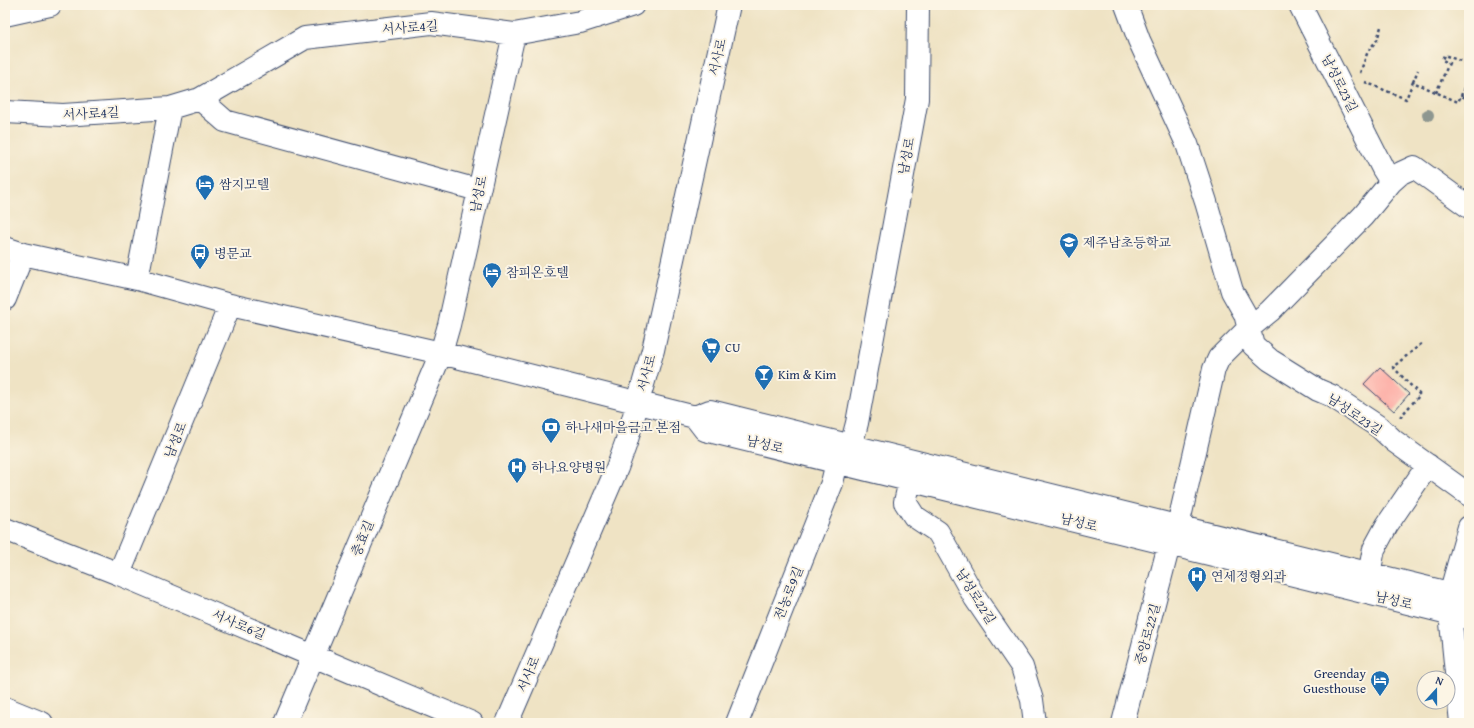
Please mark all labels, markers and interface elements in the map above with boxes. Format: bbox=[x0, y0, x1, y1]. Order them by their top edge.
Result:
street label: 서사로4길 bbox=[381, 16, 439, 39]
street label: 서사로 bbox=[704, 36, 731, 78]
street label: 남성로23길 bbox=[1317, 51, 1362, 115]
street label: 서사로4길 bbox=[62, 103, 120, 124]
street label: 남성로 bbox=[894, 135, 919, 176]
hotel icon: 쌈지모텔 bbox=[194, 173, 216, 201]
street label: 남성로 bbox=[465, 173, 492, 215]
place label: 쌈지모텔 bbox=[219, 175, 269, 194]
school or university icon: 제주남초등학교 bbox=[1058, 231, 1080, 259]
place label: 제주남초등학교 bbox=[1083, 233, 1171, 252]
bus stop icon: 병문교 bbox=[189, 242, 211, 270]
place label: 병문교 bbox=[214, 244, 252, 263]
hotel icon: 참피온호텔 bbox=[481, 261, 503, 289]
place label: 참피온호텔 bbox=[506, 263, 569, 282]
supermarket icon: CU bbox=[700, 336, 722, 364]
place label: CU bbox=[725, 338, 741, 357]
street label: 서사로 bbox=[632, 352, 661, 394]
bar icon: Kim & Kim bbox=[753, 363, 775, 391]
place label: Kim & Kim bbox=[778, 365, 837, 384]
street label: 남성로23길 bbox=[1323, 389, 1386, 440]
bank icon: 하나새마을금고 본점 bbox=[540, 416, 562, 444]
place label: 하나새마을금고 본점 bbox=[565, 418, 681, 437]
street label: 남성로 bbox=[160, 419, 191, 461]
street label: 남성로 bbox=[744, 431, 786, 458]
hospital icon: 하나요양병원 bbox=[506, 456, 528, 484]
place label: 하나요양병원 bbox=[531, 458, 606, 477]
street label: 남성로 bbox=[1058, 509, 1100, 536]
street label: 충효길 bbox=[346, 517, 379, 559]
street label: 전농로9길 bbox=[769, 563, 808, 623]
street label: 남성로22길 bbox=[951, 565, 1000, 628]
hospital icon: 연세정형외과 bbox=[1186, 565, 1208, 593]
place label: 연세정형외과 bbox=[1211, 567, 1287, 586]
street label: 남성로 bbox=[1373, 587, 1415, 614]
street label: 중앙로22길 bbox=[1130, 601, 1165, 667]
street label: 서사로6길 bbox=[209, 605, 269, 644]
street label: 서사로 bbox=[512, 653, 545, 695]
place label: Greenday Guesthouse bbox=[1303, 664, 1367, 698]
hotel icon: Greenday Guesthouse bbox=[1369, 669, 1391, 697]
north arrow bbox=[1416, 670, 1456, 710]
text: N bbox=[1433, 672, 1446, 690]

